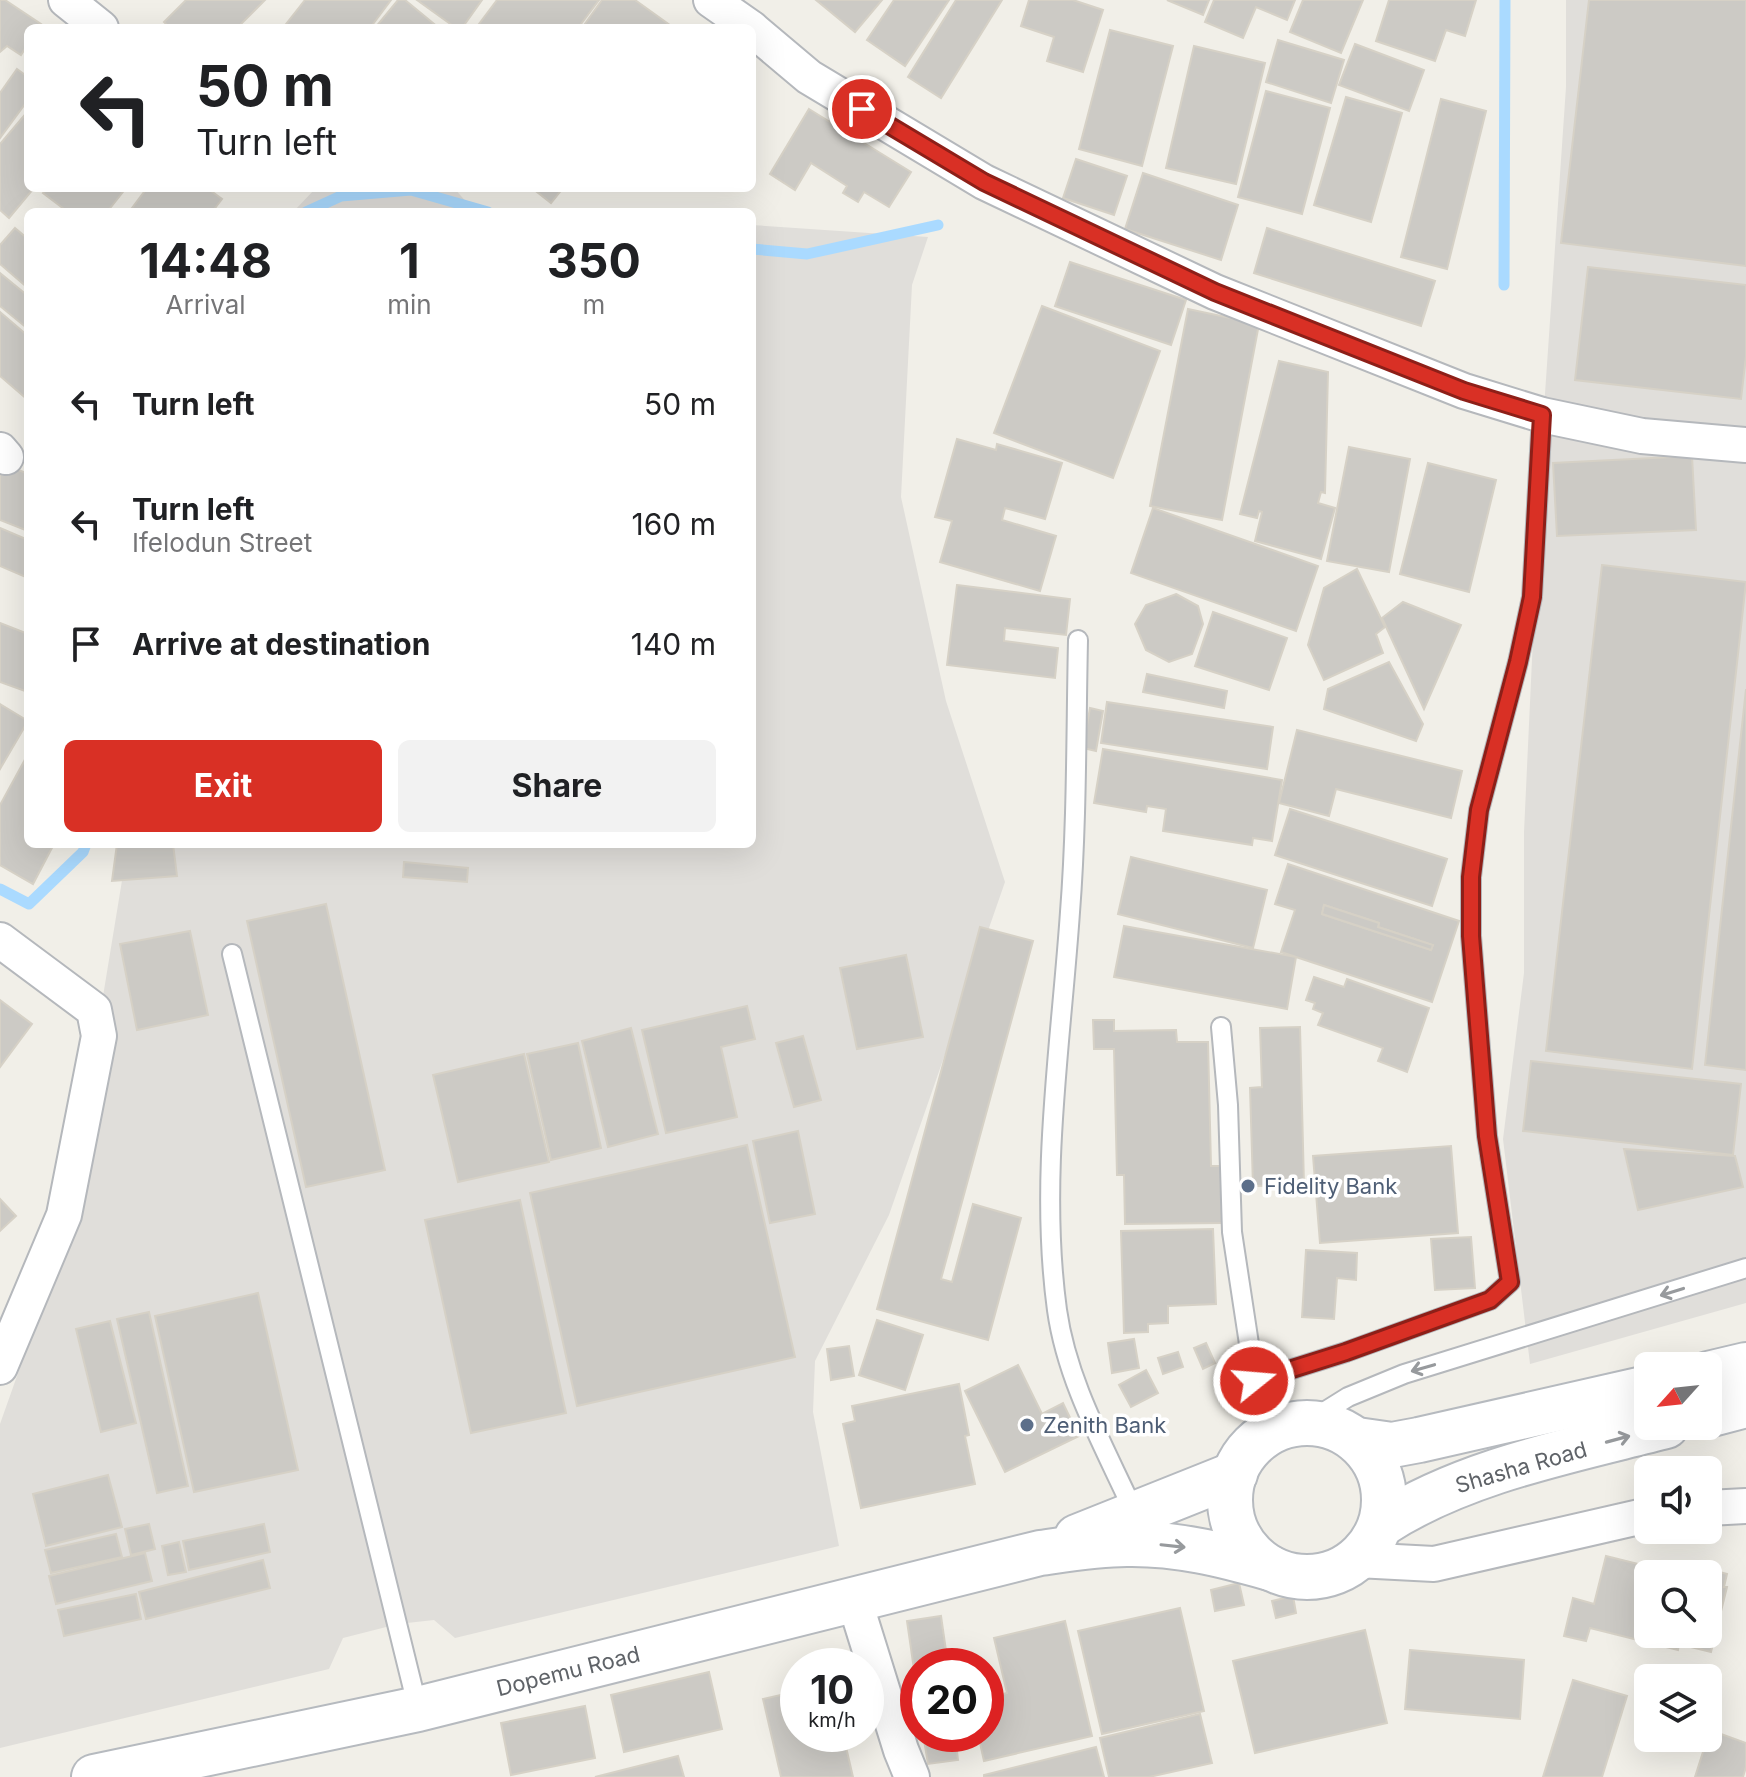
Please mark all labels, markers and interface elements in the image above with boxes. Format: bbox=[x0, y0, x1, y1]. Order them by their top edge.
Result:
text: 50 m bbox=[196, 52, 334, 120]
icon: left bbox=[64, 56, 168, 160]
pin bbox=[828, 75, 896, 143]
icon: arrive bbox=[840, 87, 884, 131]
text: Turn left bbox=[196, 120, 337, 164]
text: 14:48 bbox=[139, 231, 272, 290]
text: 1 bbox=[399, 231, 420, 290]
text: 350 bbox=[547, 231, 641, 290]
text: Arrival bbox=[166, 289, 246, 320]
text: min bbox=[387, 289, 432, 320]
text: m bbox=[582, 289, 605, 320]
icon: left bbox=[64, 382, 108, 426]
text: Turn left bbox=[132, 386, 254, 422]
text: 50 m bbox=[644, 386, 716, 422]
text: Turn left bbox=[132, 491, 254, 527]
icon: left bbox=[64, 502, 108, 546]
text: 160 m bbox=[632, 506, 716, 542]
text: Ifelodun Street bbox=[132, 527, 312, 558]
icon: arrive bbox=[64, 622, 108, 666]
text: Arrive at destination bbox=[132, 626, 430, 662]
text: 140 m bbox=[631, 626, 716, 662]
button: Exit bbox=[64, 740, 382, 832]
button: Share bbox=[398, 740, 716, 832]
place label: Fidelity Bank bbox=[1264, 1173, 1397, 1199]
marker: Fidelity Bank bbox=[1239, 1177, 1257, 1195]
one-way arrow bbox=[1659, 1285, 1685, 1300]
position arrow bbox=[1212, 1339, 1296, 1423]
north arrow bbox=[1634, 1352, 1722, 1440]
map controls bbox=[1634, 1352, 1722, 1752]
one-way arrow bbox=[1411, 1361, 1437, 1376]
place label: Zenith Bank bbox=[1043, 1412, 1166, 1438]
marker: Zenith Bank bbox=[1018, 1416, 1036, 1434]
one-way arrow bbox=[1604, 1430, 1630, 1445]
street label: Shasha Road bbox=[1452, 1436, 1590, 1498]
button: sound bbox=[1634, 1456, 1722, 1544]
one-way arrow bbox=[1159, 1539, 1186, 1554]
button: search bbox=[1634, 1560, 1722, 1648]
street label: Dopemu Road bbox=[494, 1641, 642, 1701]
speed limit sign: 20 bbox=[900, 1648, 1004, 1752]
button: layers bbox=[1634, 1664, 1722, 1752]
text: 10 bbox=[810, 1665, 854, 1714]
text: km/h bbox=[808, 1708, 856, 1732]

